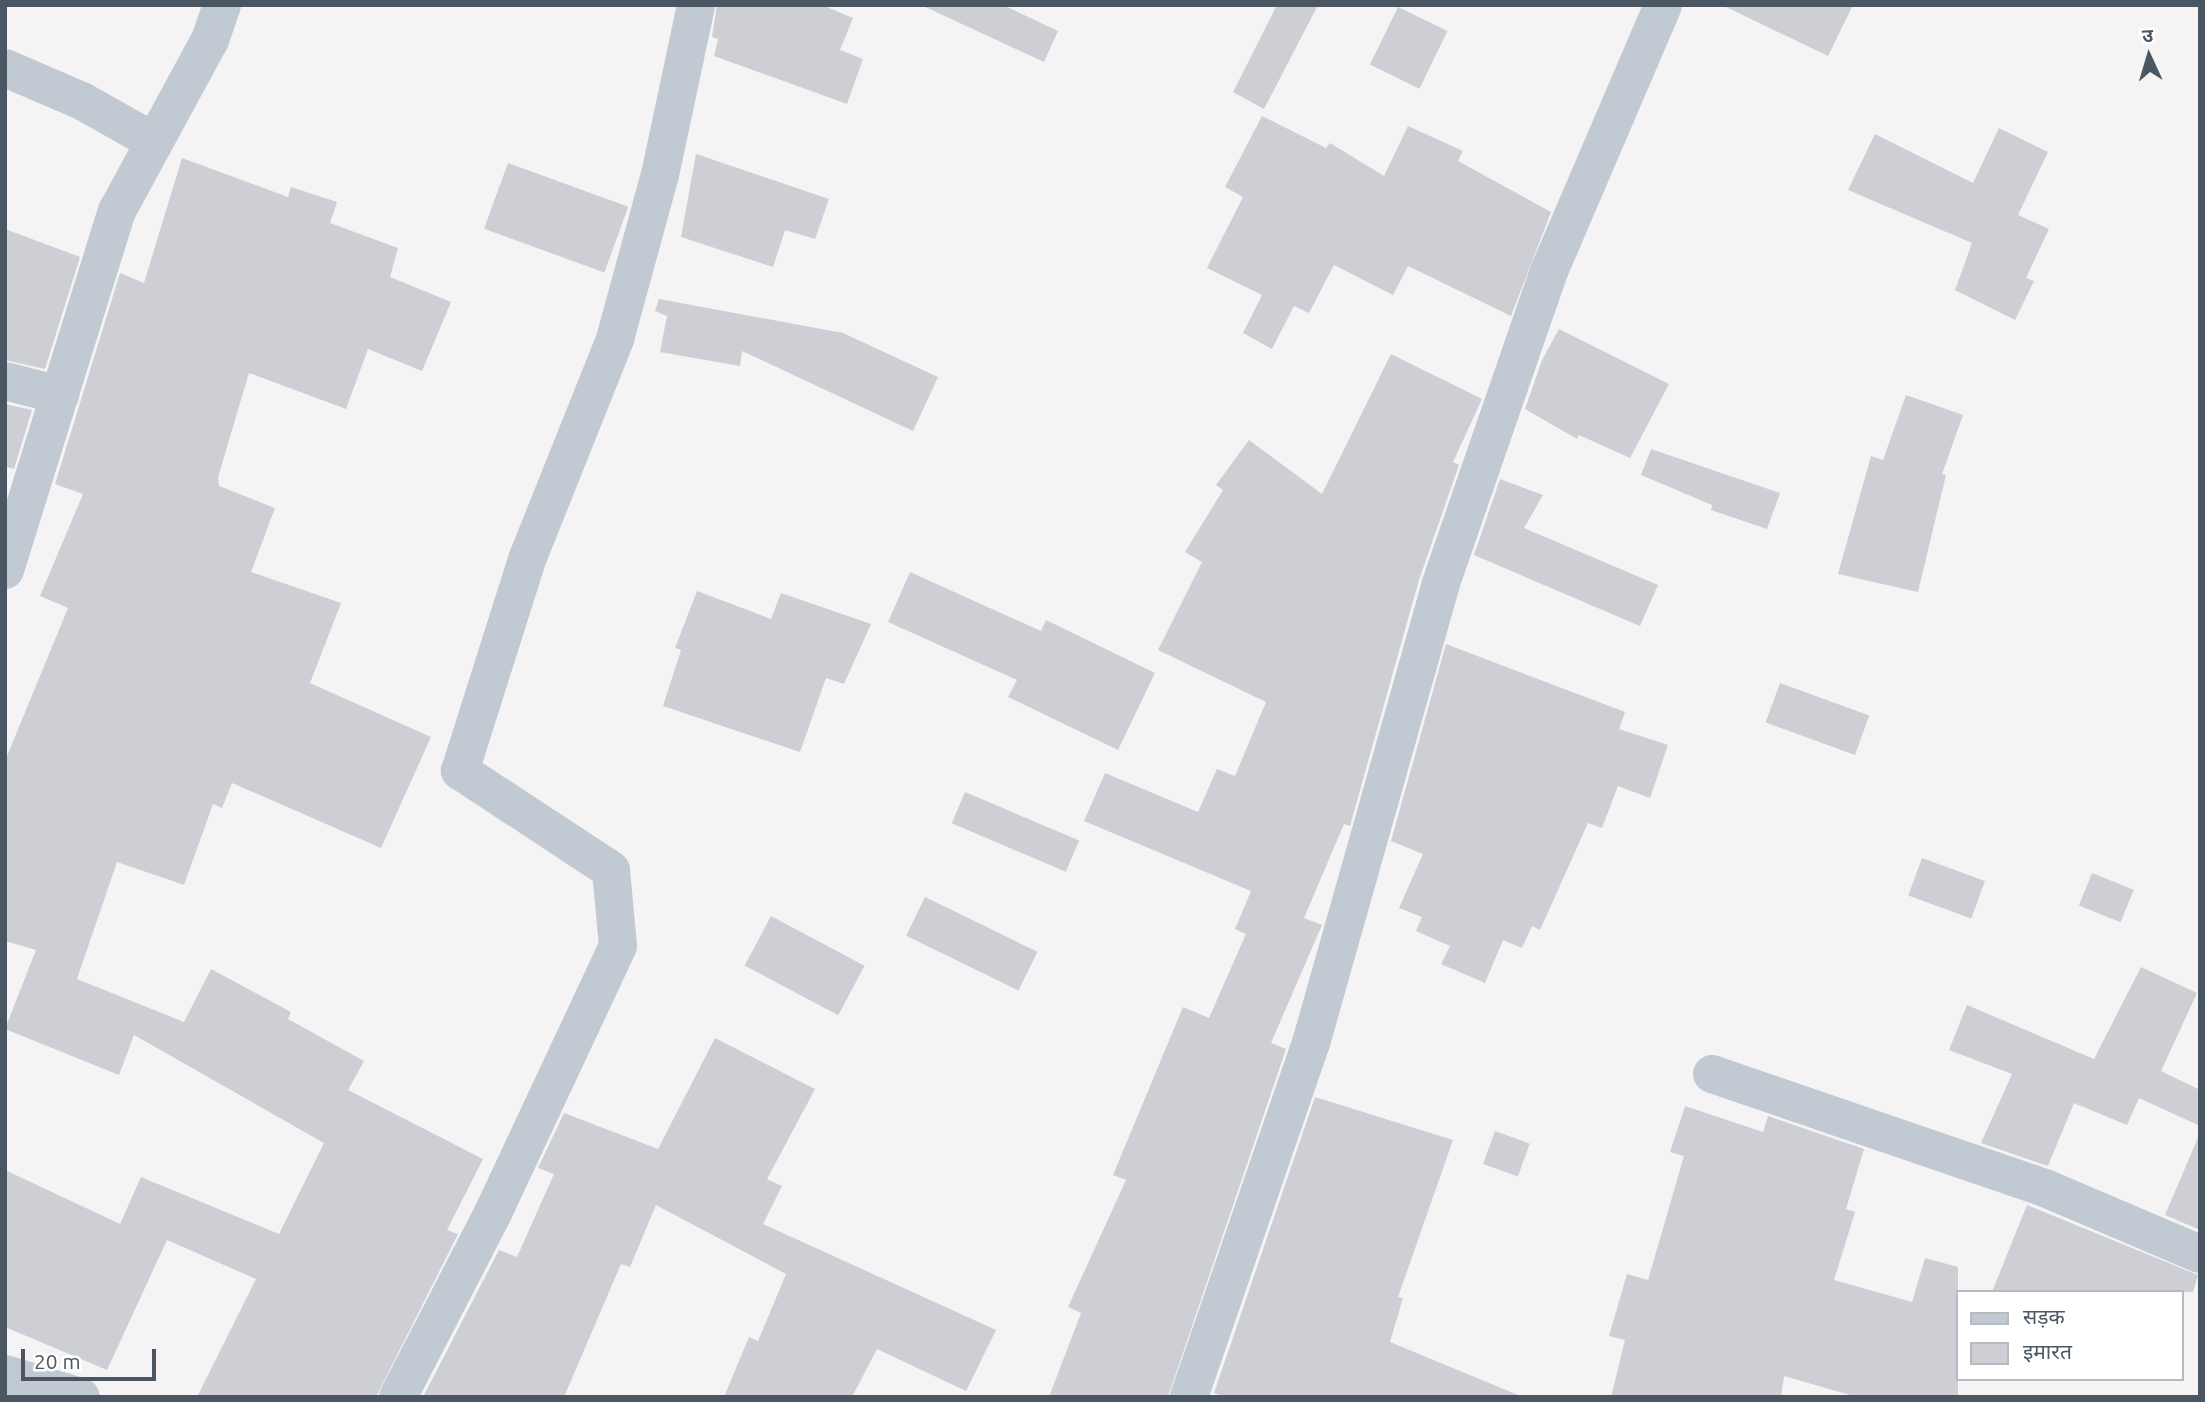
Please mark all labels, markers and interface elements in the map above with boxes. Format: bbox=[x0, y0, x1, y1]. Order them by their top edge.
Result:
north arrow bbox=[2114, 21, 2184, 91]
text: उ bbox=[2141, 24, 2154, 46]
legend bbox=[1956, 1290, 2184, 1381]
text: सड़क bbox=[2023, 1304, 2065, 1328]
scale bar bbox=[24, 1336, 159, 1380]
text: इमारत bbox=[2023, 1339, 2072, 1363]
text: 20 m bbox=[34, 1349, 81, 1373]

